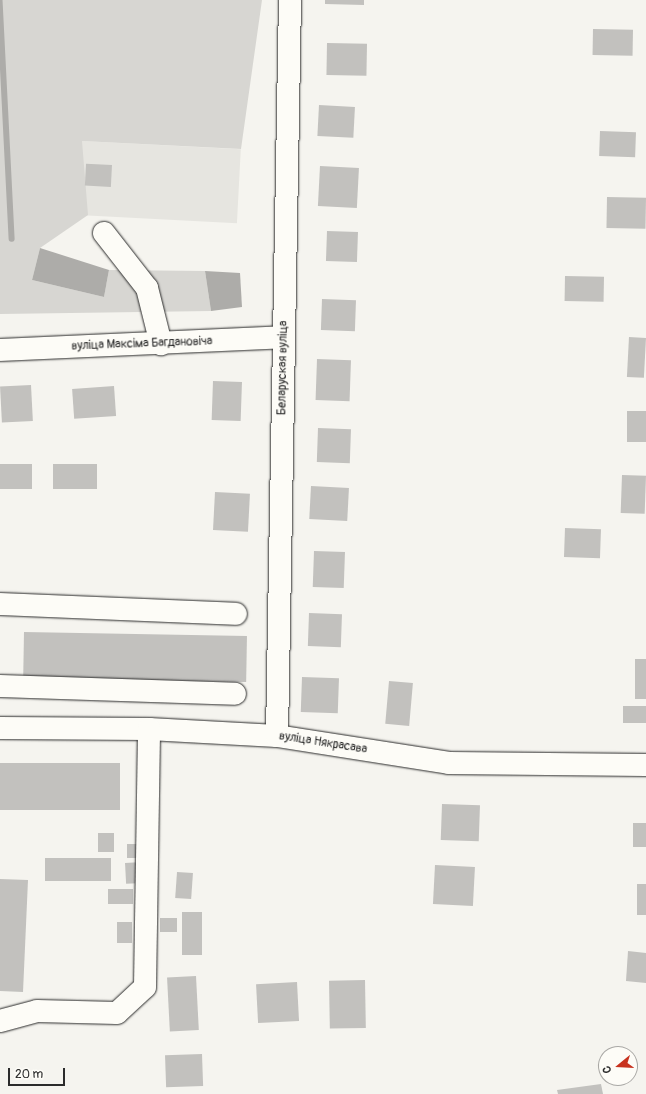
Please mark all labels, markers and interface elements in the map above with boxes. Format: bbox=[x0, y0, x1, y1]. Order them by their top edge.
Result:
street label: Беларуская вуліца bbox=[275, 321, 291, 415]
street label: вуліца Максіма Багдановіча bbox=[71, 334, 213, 354]
street label: вуліца Някрасава bbox=[278, 729, 368, 757]
north arrow bbox=[598, 1046, 638, 1086]
scale bar bbox=[10, 1060, 67, 1086]
text: С bbox=[600, 1064, 614, 1075]
text: 20 m bbox=[15, 1067, 43, 1082]

